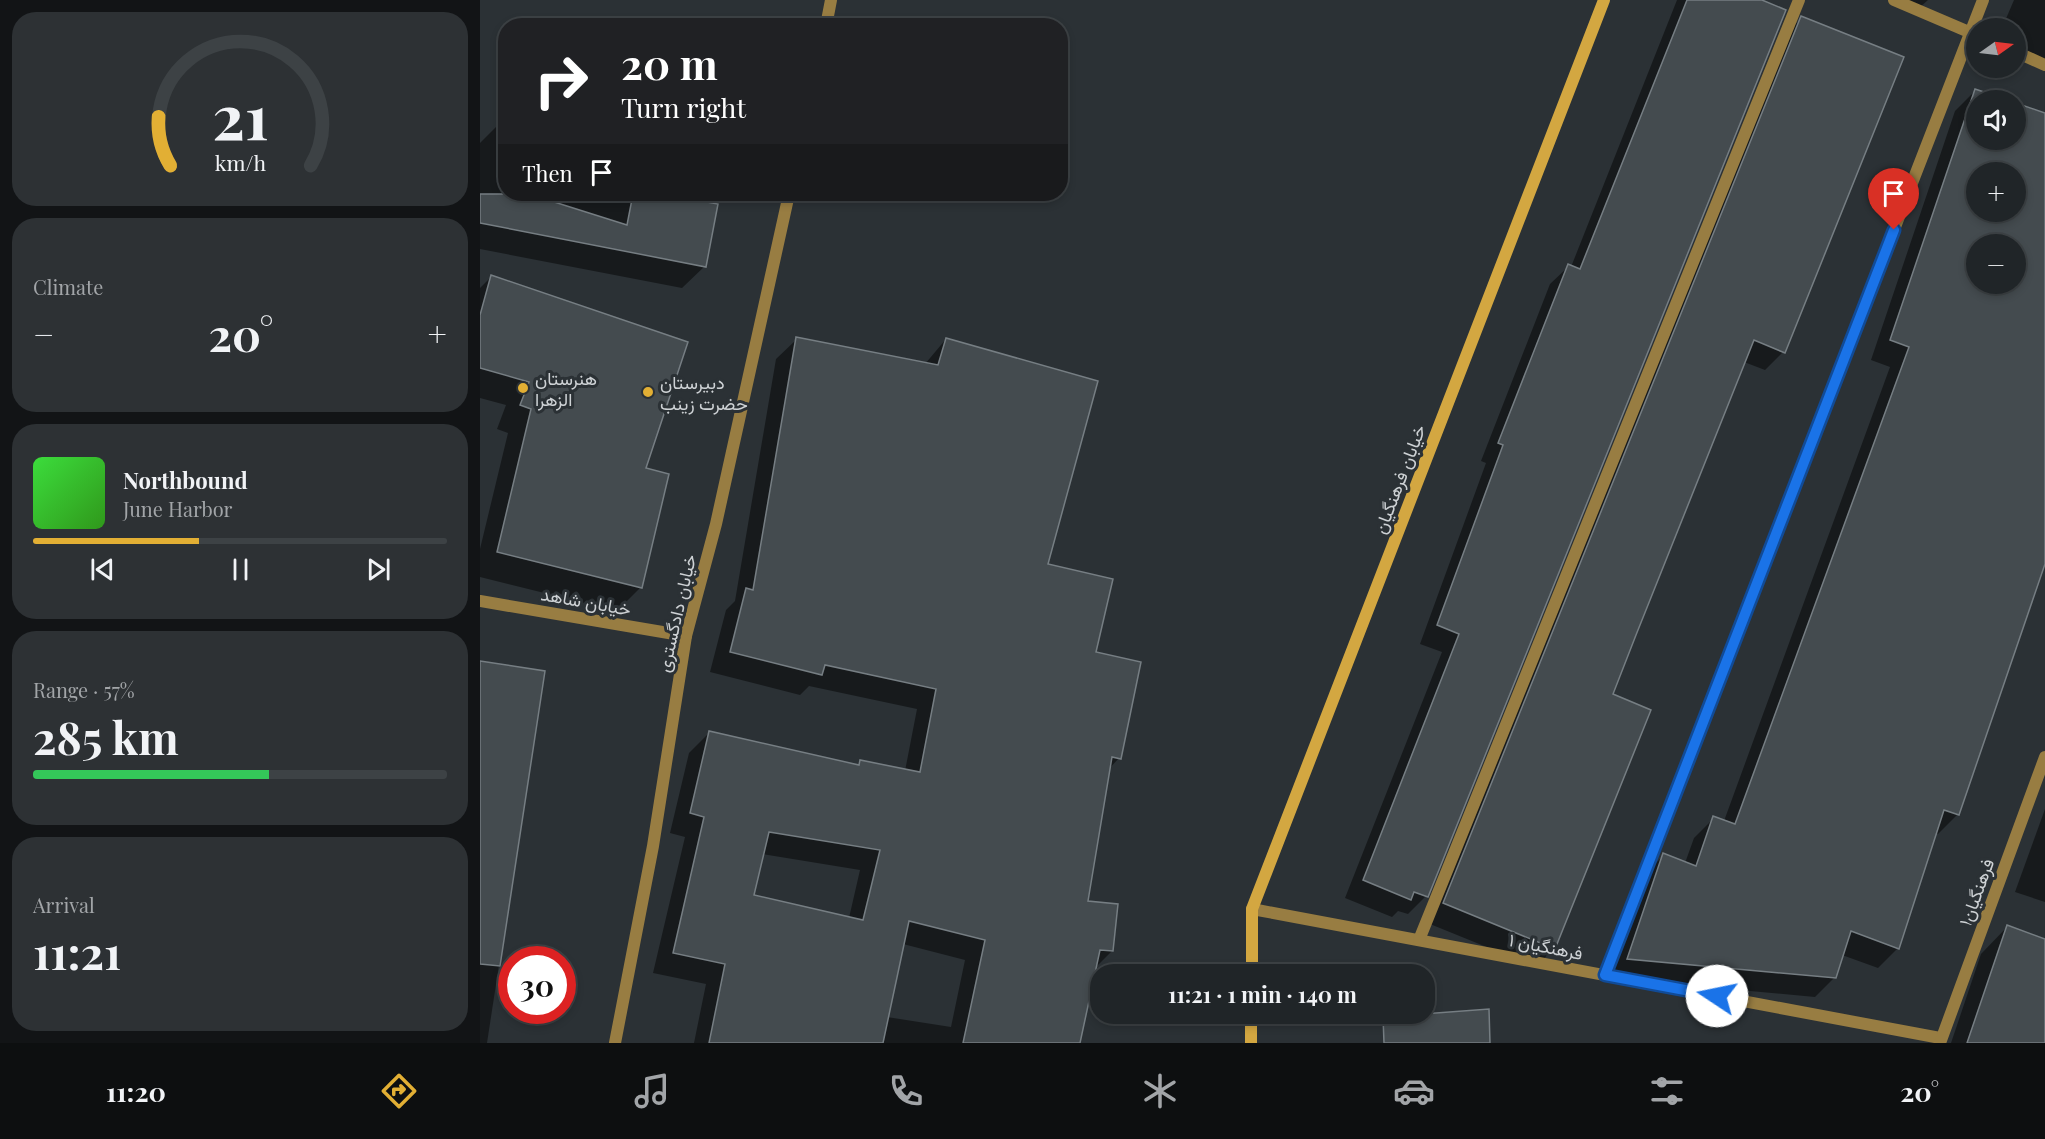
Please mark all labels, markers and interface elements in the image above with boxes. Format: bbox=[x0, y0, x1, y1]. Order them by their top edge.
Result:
north arrow bbox=[1966, 18, 2026, 78]
map controls bbox=[1966, 18, 2026, 294]
text: 20 m bbox=[621, 35, 718, 91]
icon: right bbox=[522, 42, 600, 120]
text: 21 bbox=[212, 72, 268, 156]
text: Turn right bbox=[621, 89, 746, 125]
button: sound bbox=[1966, 90, 2026, 150]
text: km/h bbox=[214, 148, 266, 176]
icon: arrive bbox=[585, 156, 618, 189]
text: Then bbox=[522, 158, 573, 188]
button: + bbox=[1966, 162, 2026, 222]
pin bbox=[1868, 168, 1919, 230]
icon: arrive bbox=[1877, 177, 1910, 210]
button: − bbox=[1966, 234, 2026, 294]
text: Climate bbox=[33, 273, 103, 300]
text: 20° bbox=[209, 303, 273, 363]
text: − bbox=[33, 311, 54, 355]
text: + bbox=[428, 311, 447, 355]
place label: هنرستان الزهرا bbox=[535, 366, 597, 411]
place label: دبیرستان حضرت زینب bbox=[660, 370, 748, 415]
marker: هنرستان الزهرا bbox=[516, 381, 530, 395]
marker: دبیرستان حضرت زینب bbox=[641, 385, 655, 399]
street label: خیابان فرهنگیان bbox=[1367, 421, 1431, 537]
text: Northbound bbox=[123, 465, 248, 495]
text: June Harbor bbox=[123, 495, 233, 522]
street label: خیابان دادگستری bbox=[651, 552, 701, 674]
icon: previous bbox=[86, 553, 119, 586]
icon: pause bbox=[224, 553, 257, 586]
icon: next bbox=[362, 553, 395, 586]
street label: خیابان شاهد bbox=[539, 581, 633, 621]
text: Range · 57% bbox=[33, 676, 135, 703]
text: 285 km bbox=[33, 706, 179, 766]
street label: فرهنگیان۱ bbox=[1953, 855, 1999, 929]
text: Arrival bbox=[33, 891, 95, 918]
text: 11:21 bbox=[33, 921, 121, 981]
street label: فرهنگیان ۱ bbox=[1507, 927, 1585, 965]
speed limit sign: 30 bbox=[498, 946, 576, 1024]
position arrow bbox=[1685, 964, 1749, 1028]
text: 11:21 · 1 min · 140 m bbox=[1168, 979, 1357, 1009]
icon: directions bbox=[378, 1070, 420, 1112]
icon: music bbox=[631, 1070, 673, 1112]
icon: phone bbox=[885, 1070, 927, 1112]
icon: climate bbox=[1139, 1070, 1181, 1112]
icon: car bbox=[1393, 1070, 1435, 1112]
icon: filters bbox=[1646, 1070, 1688, 1112]
text: 11:20 bbox=[106, 1073, 166, 1109]
text: 20° bbox=[1900, 1073, 1939, 1109]

